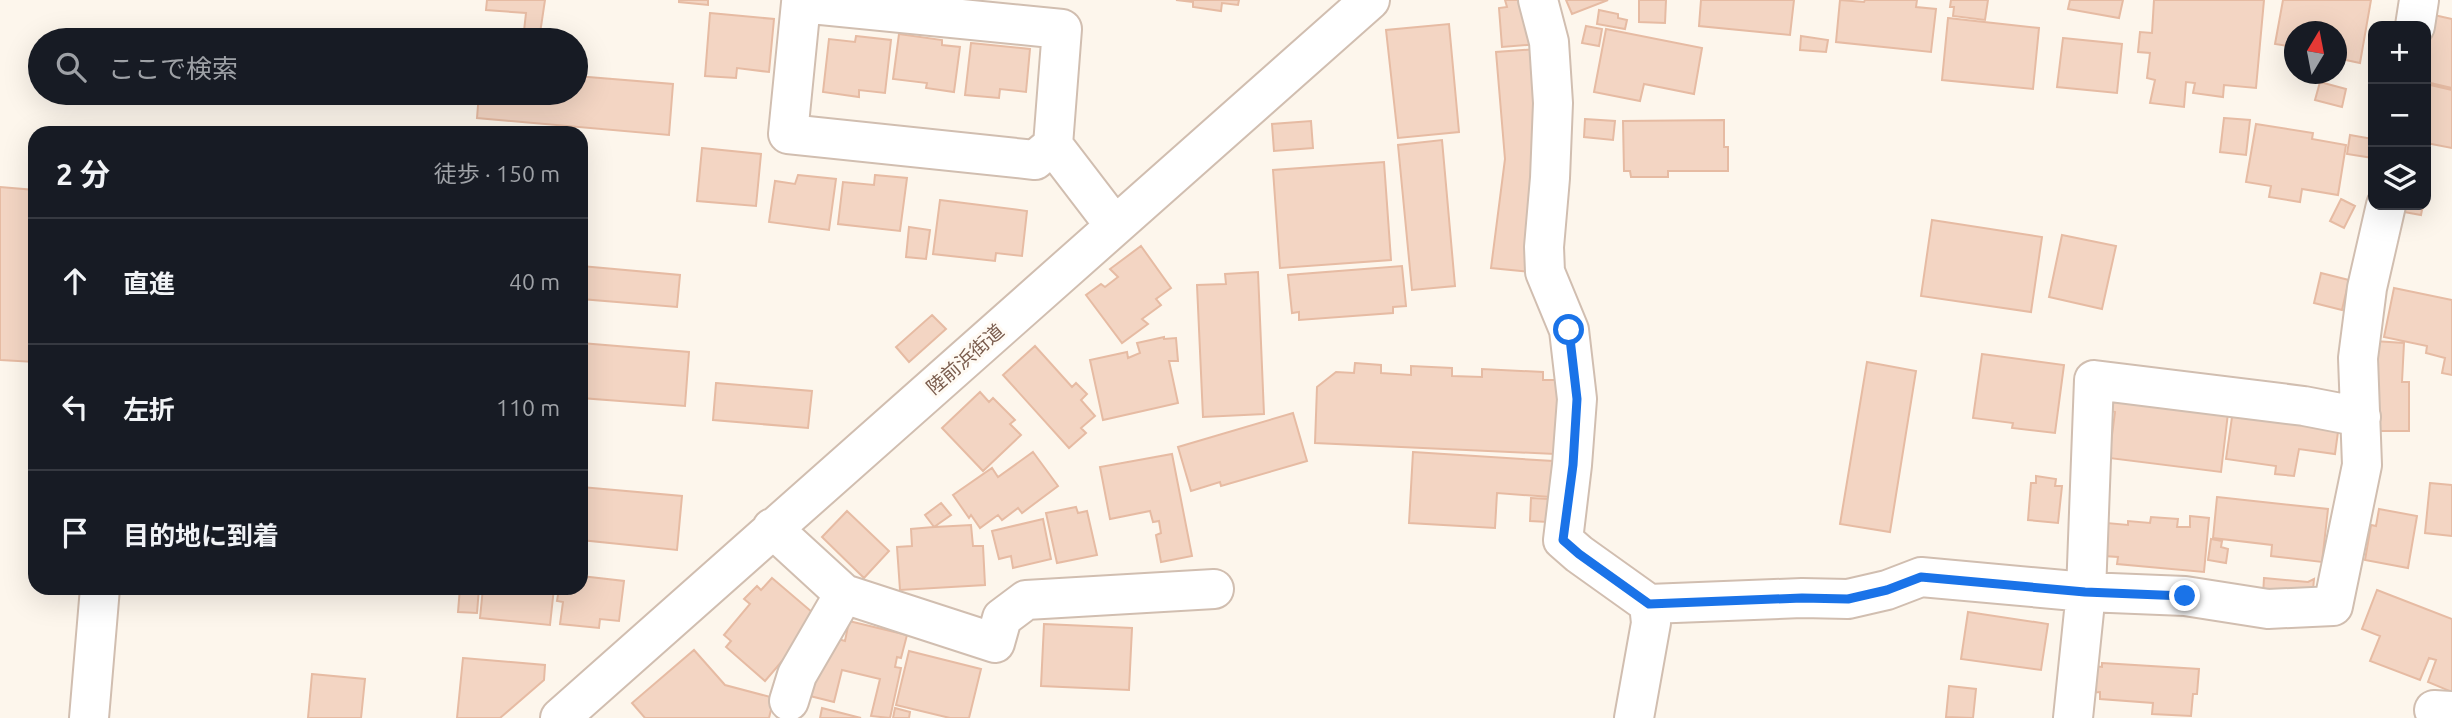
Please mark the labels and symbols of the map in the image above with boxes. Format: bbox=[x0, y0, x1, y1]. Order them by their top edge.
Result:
north arrow bbox=[2284, 21, 2347, 84]
route start bbox=[1553, 314, 1584, 345]
street label: 陸前浜街道 bbox=[922, 320, 1008, 398]
route end bbox=[2169, 580, 2200, 611]

